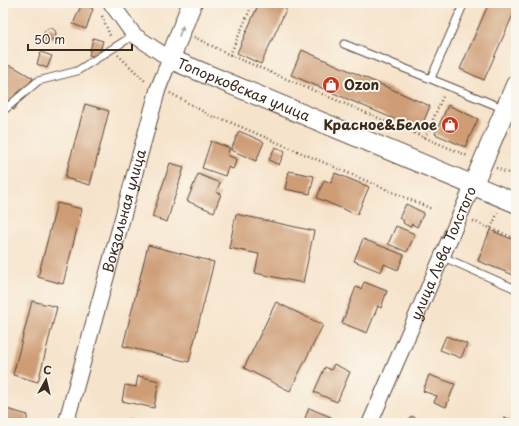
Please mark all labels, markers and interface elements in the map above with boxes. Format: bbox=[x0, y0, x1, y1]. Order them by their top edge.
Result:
one-way arrow bbox=[178, 25, 184, 36]
scale bar bbox=[28, 26, 132, 52]
text: 50 m bbox=[34, 30, 65, 48]
street label: Топорковская улица bbox=[174, 52, 314, 126]
place label: Ozon bbox=[344, 74, 379, 95]
shop icon: Ozon bbox=[321, 75, 341, 95]
place label: Красное&Белое bbox=[324, 114, 437, 135]
shop icon: Красное&Белое bbox=[440, 115, 460, 135]
street label: Вокзальная улица bbox=[97, 147, 151, 275]
street label: улица Льва Толстого bbox=[405, 183, 481, 323]
north arrow bbox=[26, 360, 66, 400]
text: С bbox=[42, 361, 53, 379]

